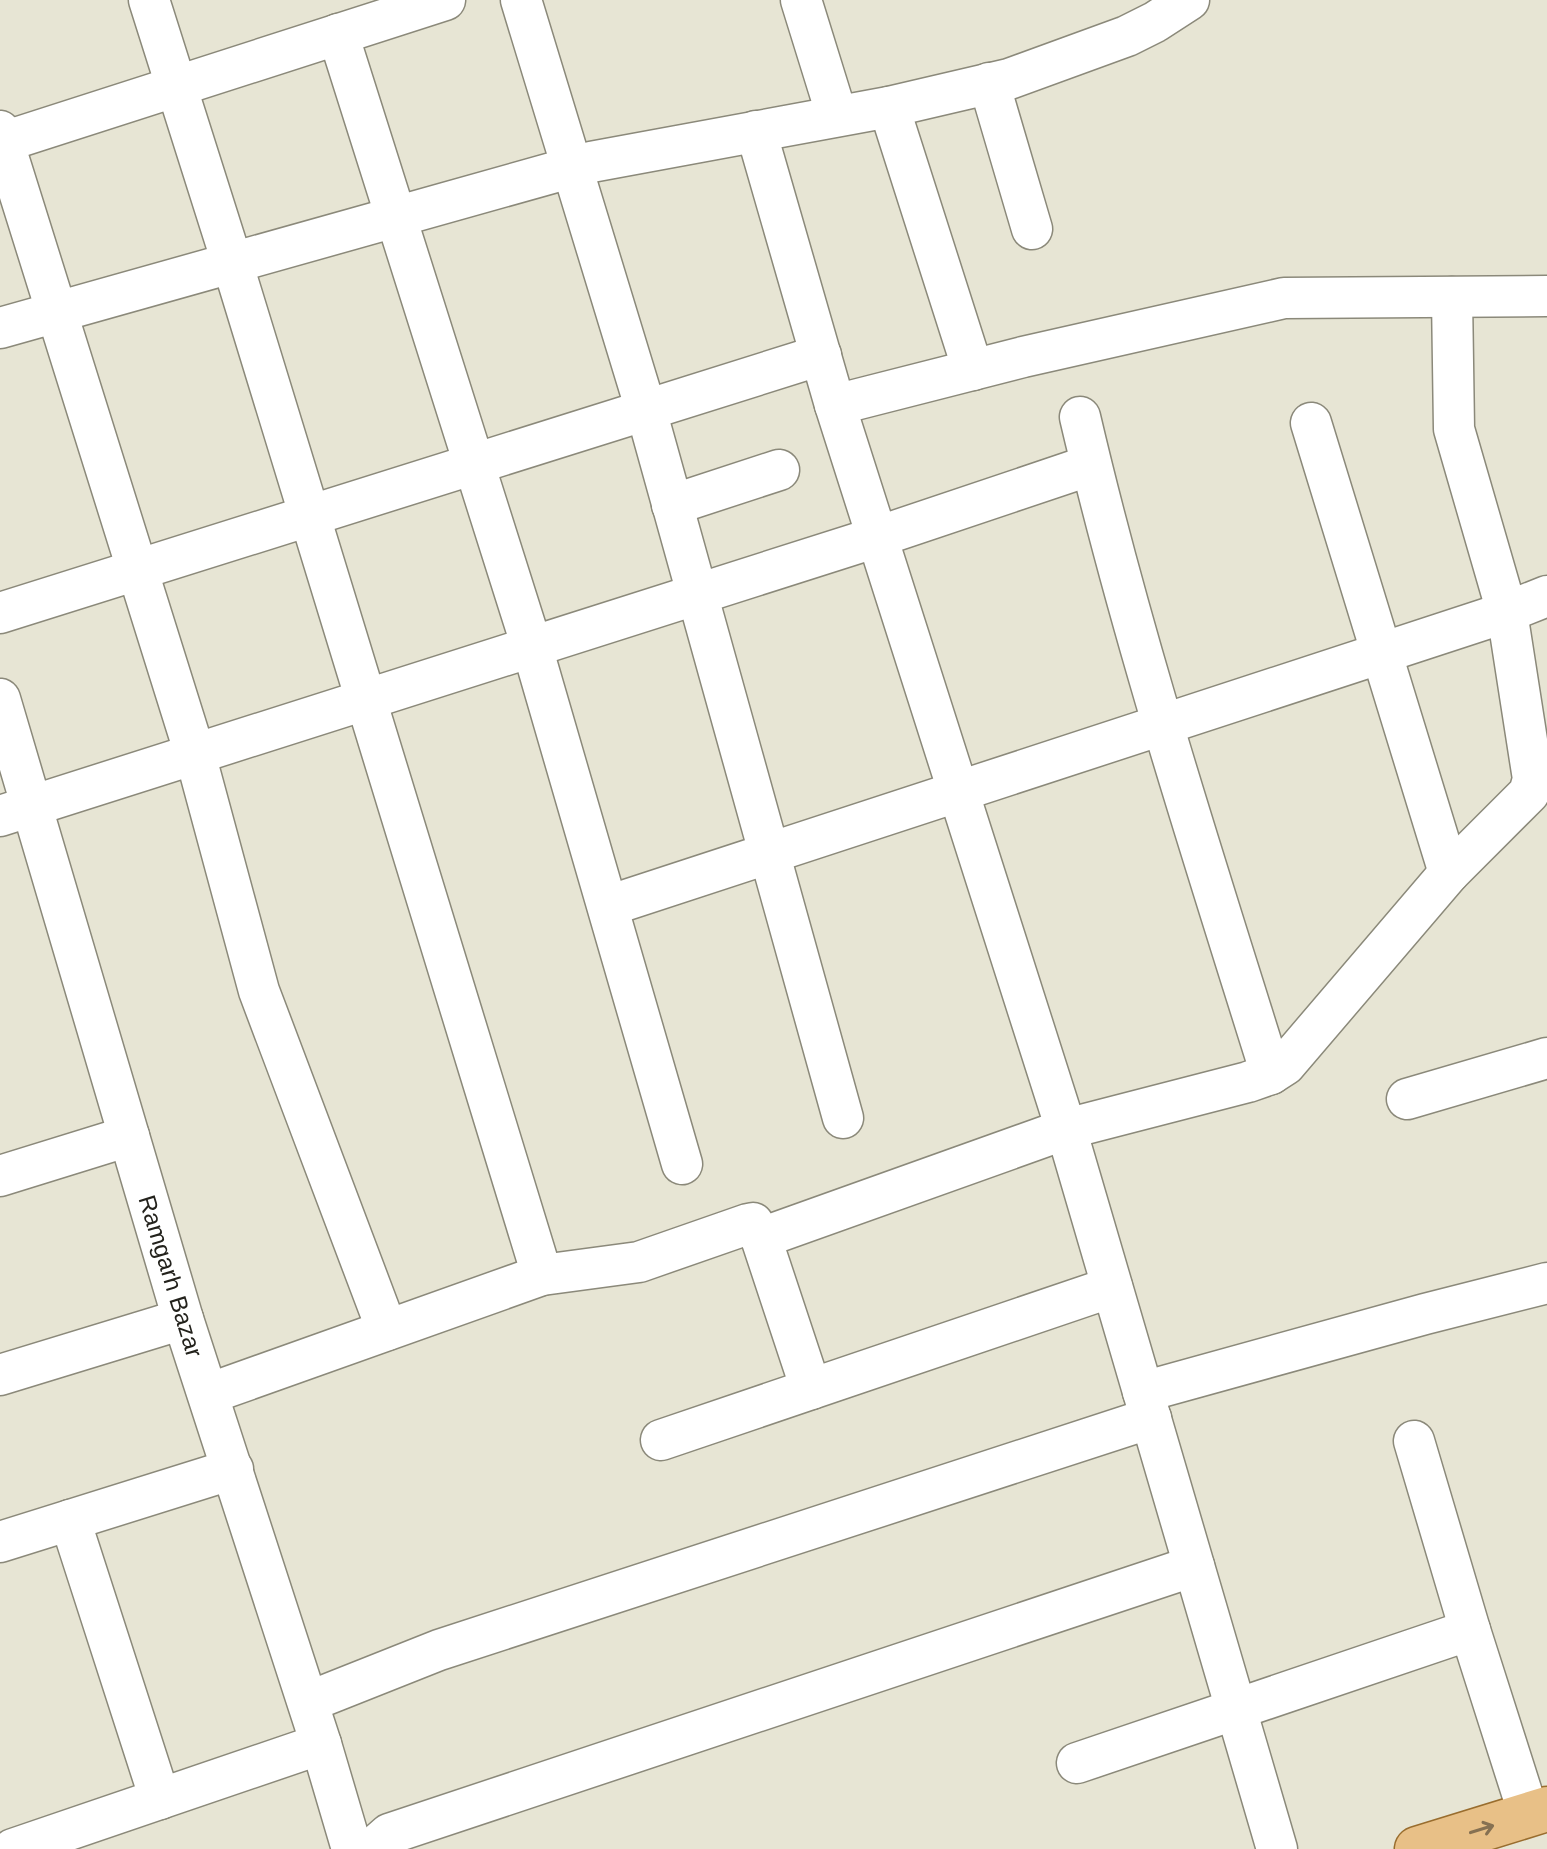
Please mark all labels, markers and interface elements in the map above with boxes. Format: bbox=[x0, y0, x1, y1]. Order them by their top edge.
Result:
street label: Ramgarh Bazar bbox=[134, 1192, 208, 1360]
one-way arrow bbox=[1469, 1821, 1494, 1835]

